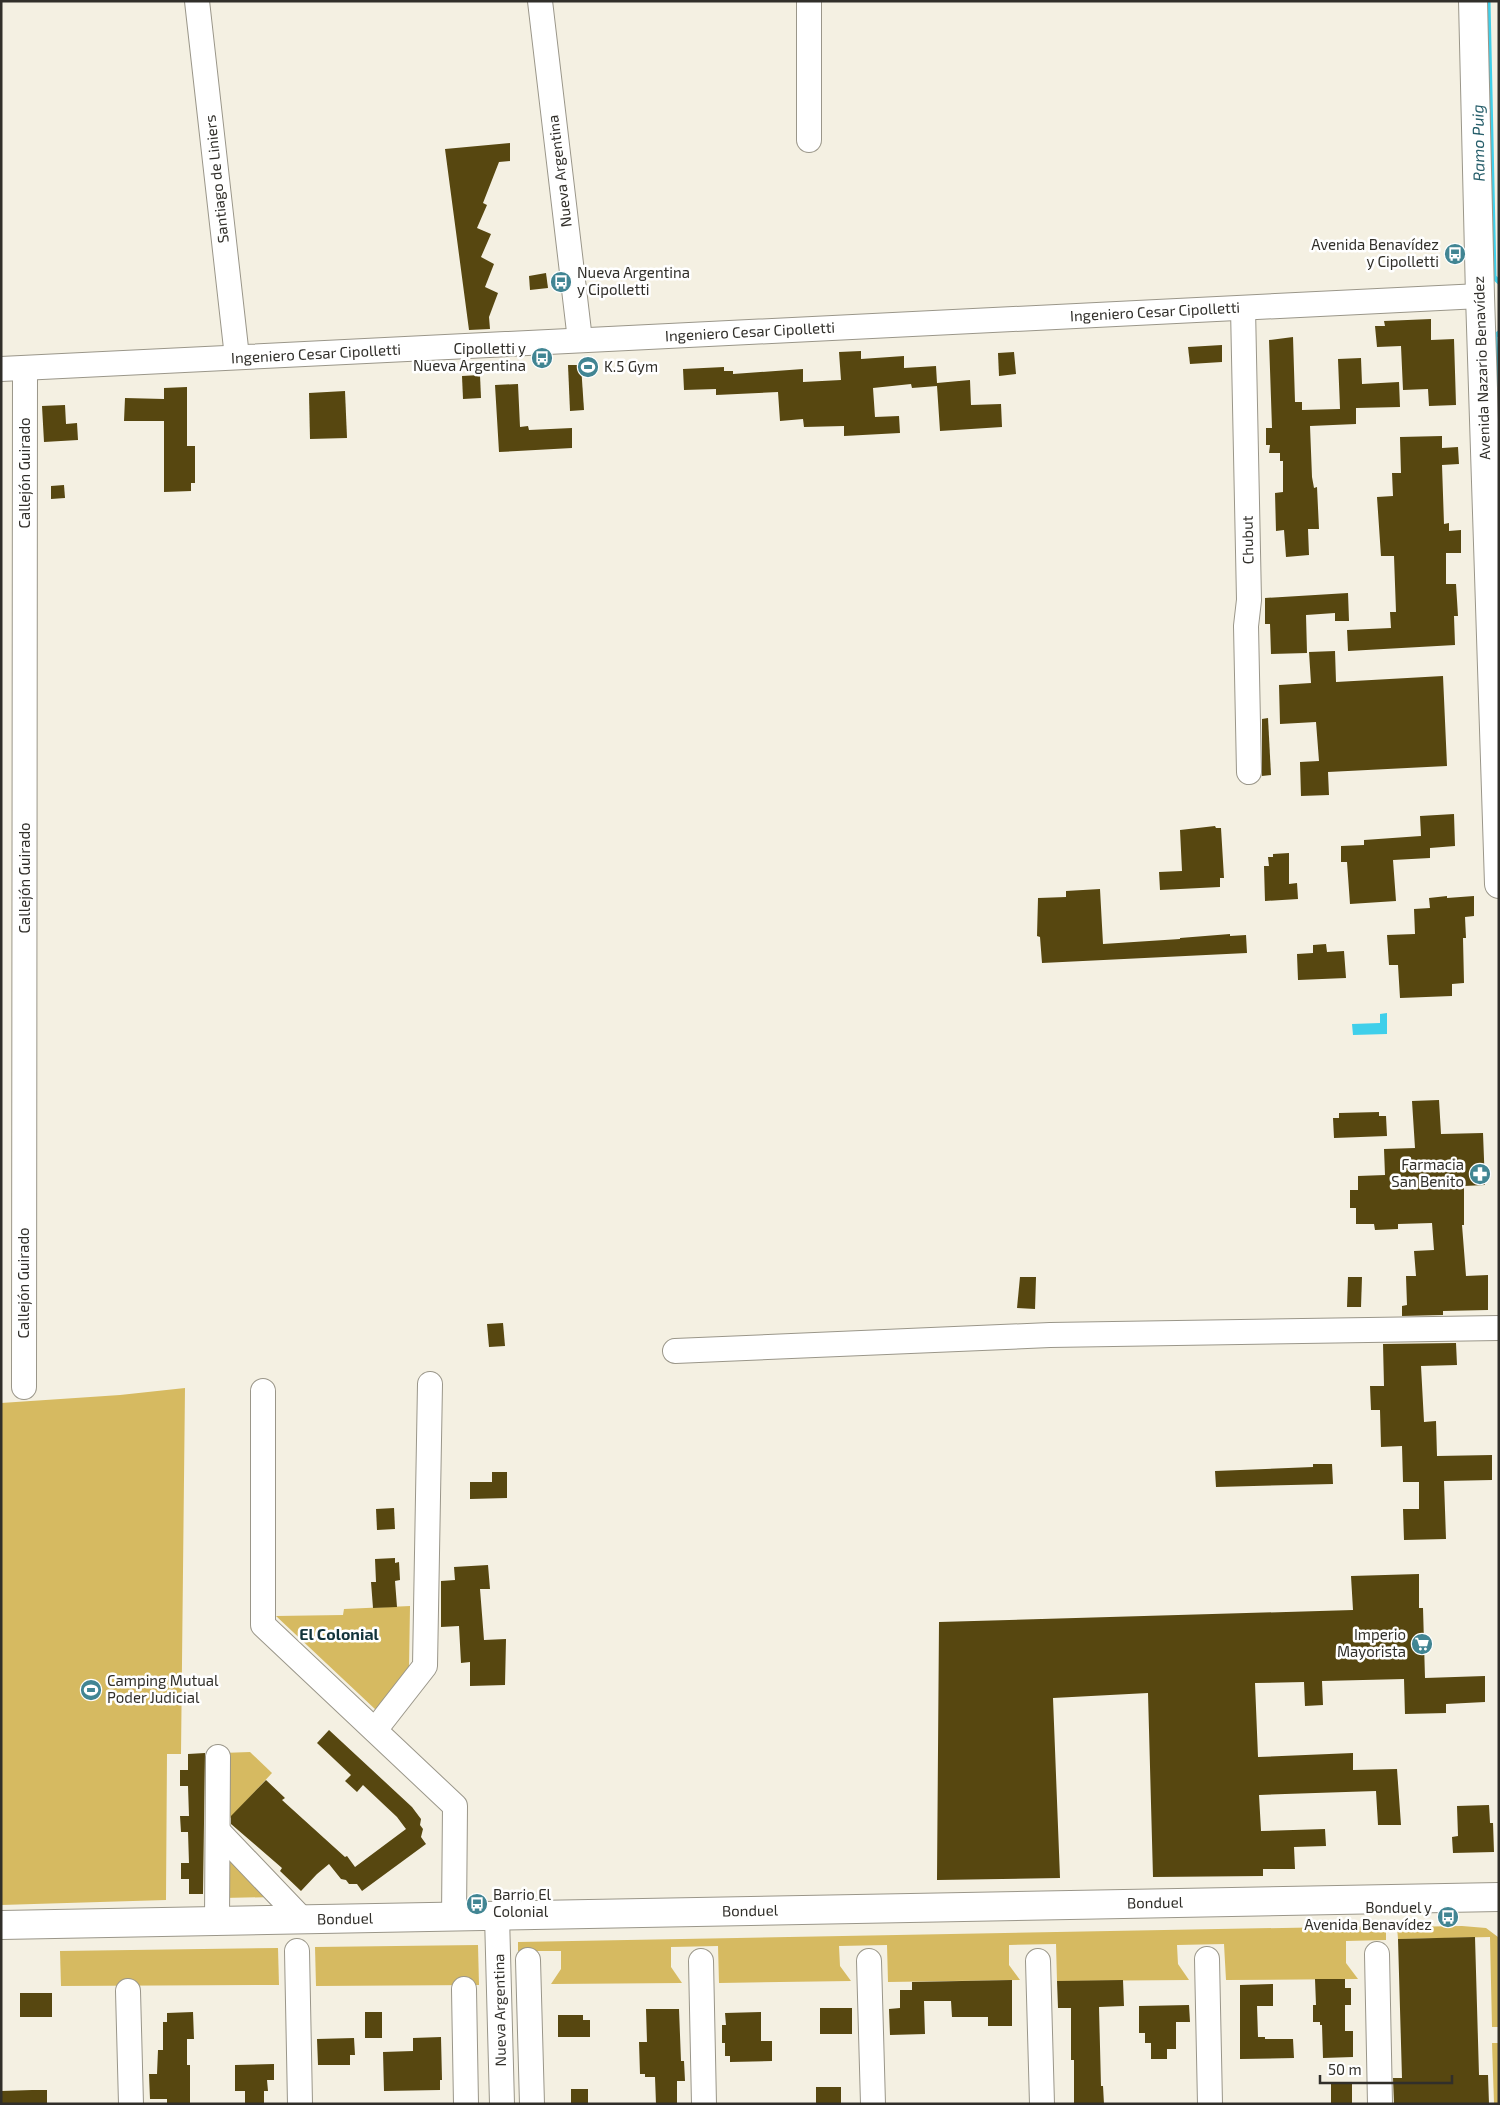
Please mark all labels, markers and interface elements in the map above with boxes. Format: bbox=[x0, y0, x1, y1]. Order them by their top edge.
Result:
water label: Ramo Puig bbox=[1467, 104, 1488, 182]
street label: Santiago de Liniers bbox=[200, 114, 232, 244]
street label: Nueva Argentina bbox=[543, 114, 575, 228]
place label: Avenida Benavídez y Cipolletti bbox=[1311, 235, 1439, 270]
bus stop icon: Avenida Benavídez y Cipolletti bbox=[1443, 242, 1467, 266]
place label: Nueva Argentina y Cipolletti bbox=[577, 263, 690, 298]
bus stop icon: Nueva Argentina y Cipolletti bbox=[549, 270, 573, 294]
street label: Avenida Nazario Benavídez bbox=[1469, 276, 1493, 460]
street label: Ingeniero Cesar Cipolletti bbox=[1069, 298, 1240, 324]
street label: Ingeniero Cesar Cipolletti bbox=[664, 318, 835, 344]
place label: Cipolletti y Nueva Argentina bbox=[413, 339, 526, 374]
street label: Ingeniero Cesar Cipolletti bbox=[230, 340, 401, 366]
bus stop icon: Cipolletti y Nueva Argentina bbox=[530, 346, 554, 370]
sports icon: K.5 Gym bbox=[576, 355, 600, 379]
place label: K.5 Gym bbox=[604, 357, 658, 375]
street label: Callejón Guirado bbox=[15, 417, 34, 529]
street label: Chubut bbox=[1238, 515, 1256, 564]
street label: Callejón Guirado bbox=[15, 822, 34, 934]
place label: Farmacia San Benito bbox=[1391, 1155, 1464, 1190]
pharmacy icon: Farmacia San Benito bbox=[1468, 1162, 1492, 1186]
street label: Callejón Guirado bbox=[14, 1227, 33, 1339]
district label: El Colonial bbox=[299, 1624, 380, 1643]
place label: Imperio Mayorista bbox=[1337, 1625, 1406, 1660]
supermarket icon: Imperio Mayorista bbox=[1410, 1632, 1434, 1656]
place label: Camping Mutual Poder Judicial bbox=[107, 1671, 219, 1706]
sports icon: Camping Mutual Poder Judicial bbox=[79, 1678, 103, 1702]
place label: Barrio El Colonial bbox=[493, 1885, 552, 1920]
bus stop icon: Barrio El Colonial bbox=[465, 1892, 489, 1916]
street label: Bonduel bbox=[1127, 1893, 1184, 1911]
place label: Bonduel y Avenida Benavídez bbox=[1304, 1898, 1432, 1933]
street label: Bonduel bbox=[722, 1901, 779, 1919]
bus stop icon: Bonduel y Avenida Benavídez bbox=[1436, 1905, 1460, 1929]
street label: Bonduel bbox=[317, 1909, 374, 1927]
street label: Nueva Argentina bbox=[489, 1953, 509, 2067]
scale bar bbox=[1320, 2052, 1452, 2084]
text: 50 m bbox=[1328, 2060, 1362, 2078]

